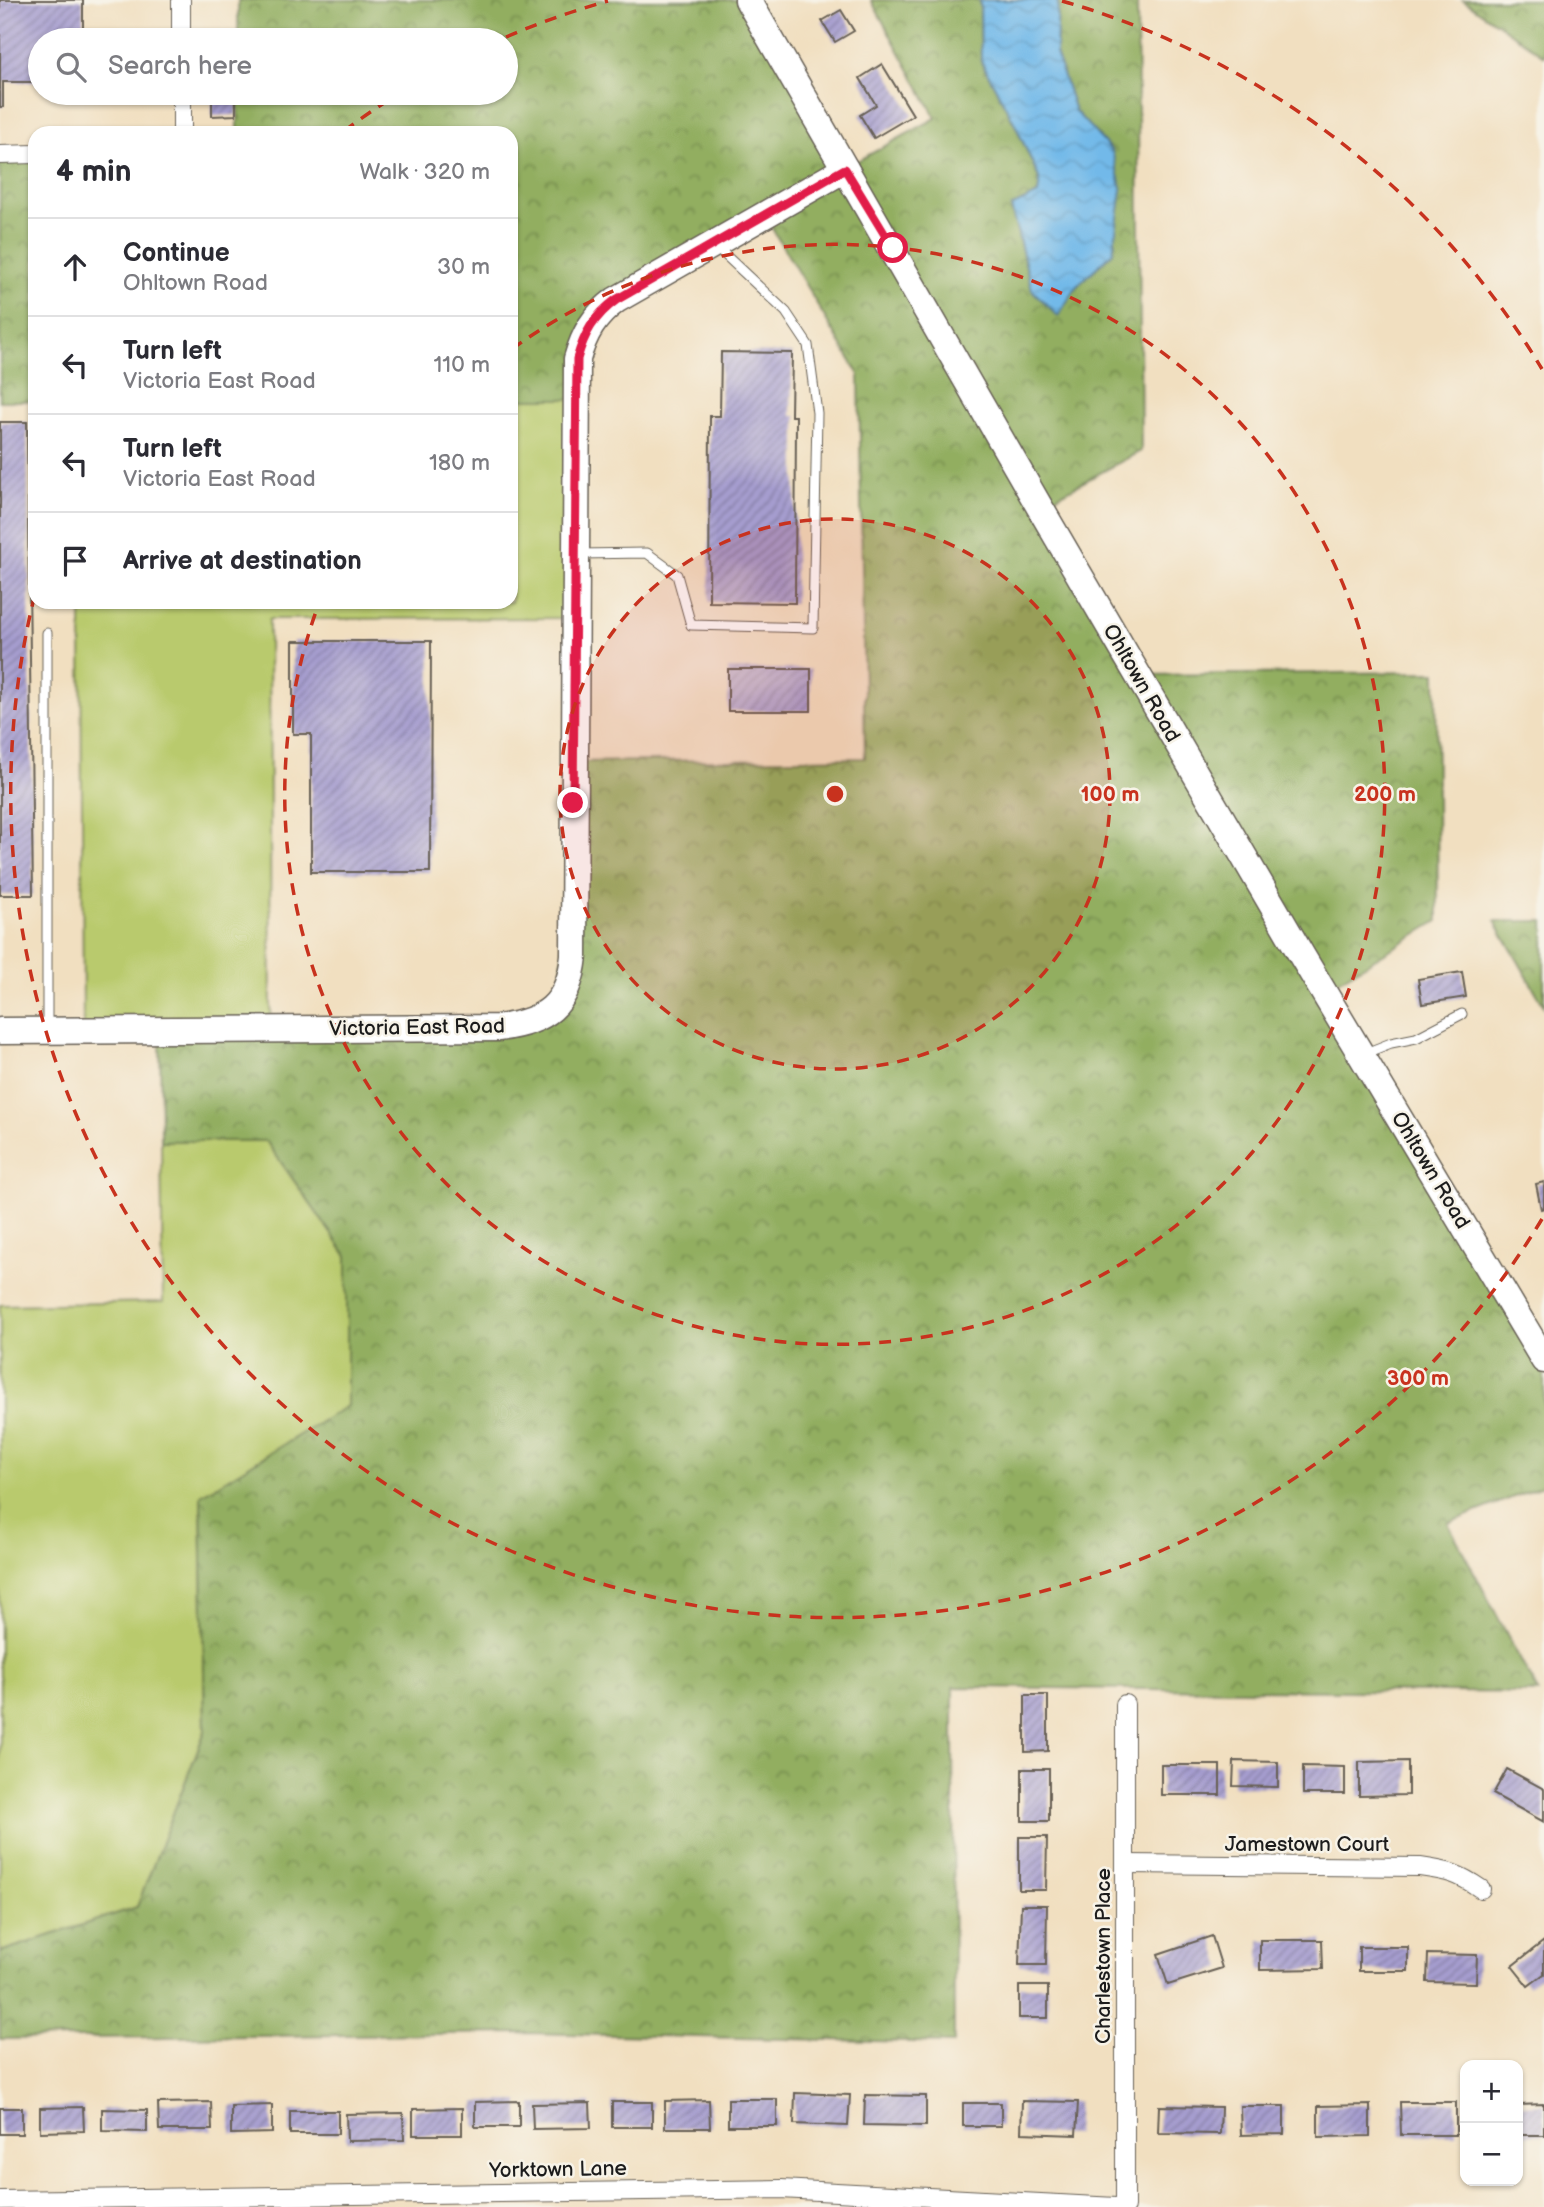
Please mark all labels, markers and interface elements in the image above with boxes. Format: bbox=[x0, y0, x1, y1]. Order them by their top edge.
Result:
search box bbox=[28, 28, 518, 105]
icon: search bbox=[52, 48, 90, 86]
text: Search here bbox=[108, 51, 252, 82]
text: 4 min bbox=[56, 154, 131, 190]
text: Walk · 320 m bbox=[359, 158, 490, 186]
route start bbox=[877, 232, 908, 263]
text: Continue bbox=[123, 238, 230, 269]
icon: ahead bbox=[56, 248, 94, 286]
text: 30 m bbox=[437, 253, 490, 281]
text: Ohltown Road bbox=[123, 269, 268, 297]
text: Turn left bbox=[123, 336, 222, 367]
icon: left bbox=[56, 346, 94, 384]
text: 110 m bbox=[433, 351, 490, 379]
text: Victoria East Road bbox=[123, 367, 316, 395]
text: Turn left bbox=[123, 434, 222, 465]
icon: left bbox=[56, 444, 94, 482]
text: 180 m bbox=[429, 449, 490, 477]
text: Victoria East Road bbox=[123, 465, 316, 493]
icon: arrive bbox=[56, 542, 94, 580]
text: Arrive at destination bbox=[123, 546, 362, 577]
street label: Ohltown Road bbox=[1098, 620, 1185, 747]
centre of rings bbox=[823, 782, 847, 806]
text: 100 m bbox=[1081, 782, 1139, 807]
text: 200 m bbox=[1354, 782, 1416, 807]
route end bbox=[557, 787, 588, 818]
street label: Victoria East Road bbox=[329, 1013, 505, 1042]
street label: Ohltown Road bbox=[1386, 1107, 1475, 1233]
text: 300 m bbox=[1387, 1366, 1449, 1391]
street label: Jamestown Court bbox=[1225, 1832, 1390, 1857]
street label: Charlestown Place bbox=[1091, 1868, 1116, 2044]
map controls bbox=[1460, 2060, 1523, 2186]
button: + bbox=[1460, 2060, 1523, 2123]
button: − bbox=[1460, 2123, 1523, 2186]
street label: Yorktown Lane bbox=[488, 2156, 627, 2183]

